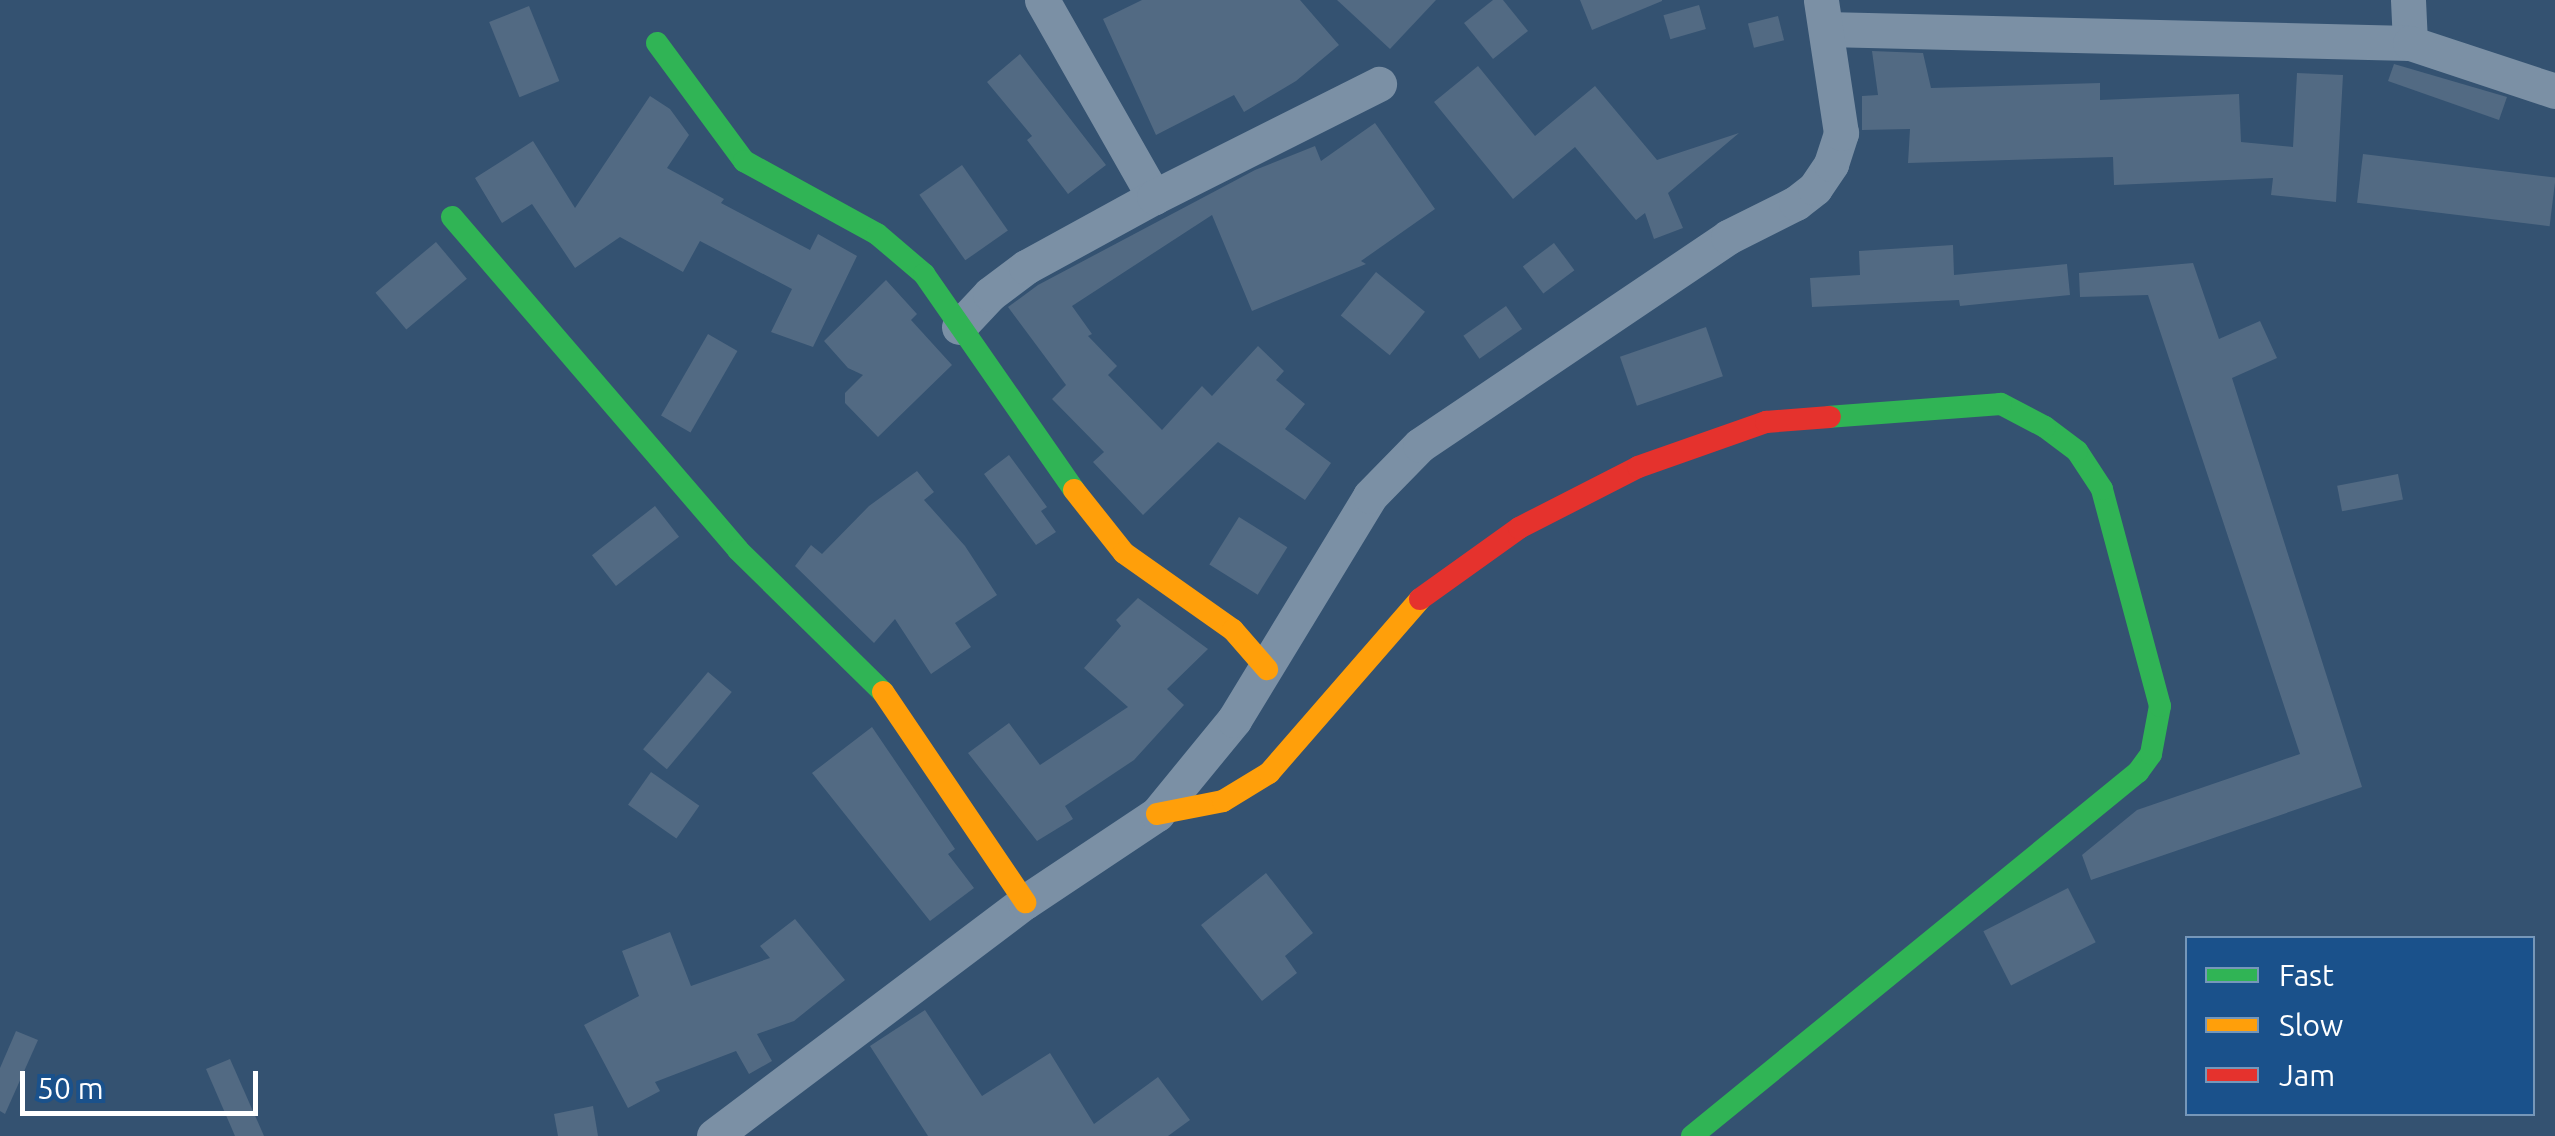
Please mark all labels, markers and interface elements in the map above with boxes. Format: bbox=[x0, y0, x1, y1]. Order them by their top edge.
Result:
legend bbox=[2185, 936, 2535, 1116]
text: Fast bbox=[2279, 958, 2334, 992]
text: Slow bbox=[2279, 1008, 2343, 1042]
scale bar bbox=[25, 1051, 262, 1113]
text: Jam bbox=[2279, 1058, 2335, 1092]
text: 50 m bbox=[37, 1071, 104, 1105]

